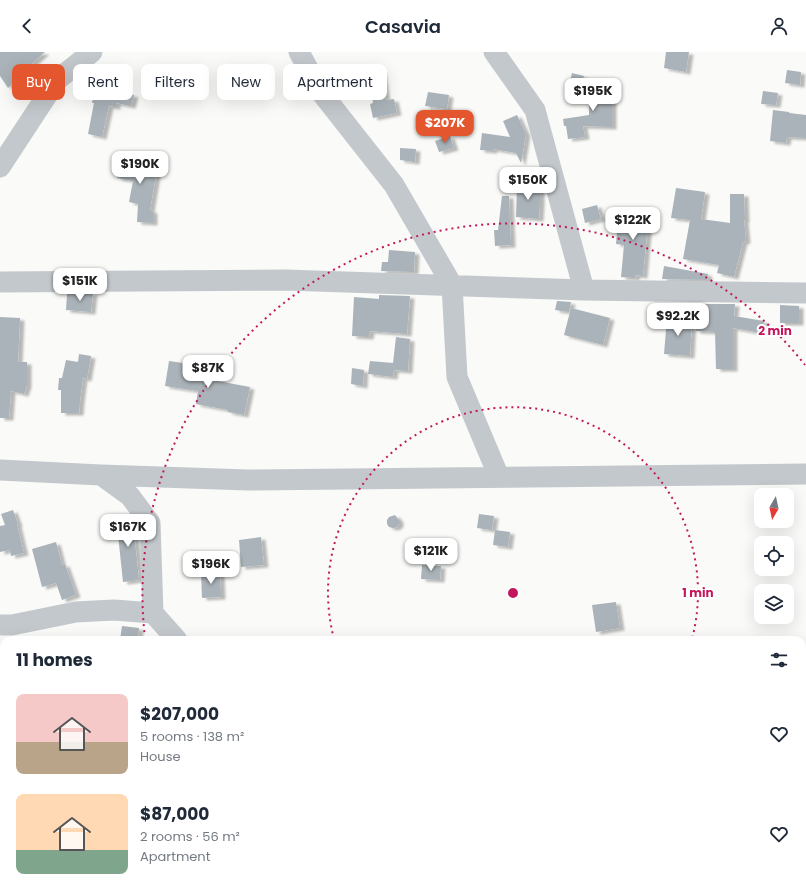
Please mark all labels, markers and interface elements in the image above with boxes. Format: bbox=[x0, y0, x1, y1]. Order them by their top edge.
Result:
text: Casavia bbox=[365, 14, 441, 39]
icon: back bbox=[16, 15, 38, 37]
icon: person bbox=[768, 15, 790, 37]
chip: Buy bbox=[12, 64, 65, 100]
chip: Rent bbox=[73, 64, 133, 100]
chip: Filters bbox=[141, 64, 209, 100]
chip: New bbox=[217, 64, 275, 100]
chip: Apartment bbox=[283, 64, 387, 100]
pin: $195K bbox=[565, 78, 621, 112]
text: $195K bbox=[574, 81, 612, 100]
pin: $207K bbox=[417, 110, 473, 144]
text: $207K bbox=[425, 113, 465, 132]
pin: $190K bbox=[112, 151, 168, 185]
text: $190K bbox=[121, 154, 159, 173]
pin: $150K bbox=[500, 167, 556, 201]
text: $150K bbox=[508, 170, 548, 189]
pin: $122K bbox=[605, 207, 661, 241]
text: $122K bbox=[614, 210, 652, 229]
pin: $151K bbox=[52, 268, 108, 302]
text: $151K bbox=[62, 271, 98, 290]
pin: $92.2K bbox=[645, 303, 711, 337]
text: $92.2K bbox=[656, 306, 700, 325]
text: 2 min bbox=[758, 322, 792, 339]
pin: $87K bbox=[184, 355, 232, 389]
text: $87K bbox=[192, 358, 225, 377]
north arrow bbox=[754, 488, 794, 528]
map controls bbox=[754, 488, 794, 624]
pin: $167K bbox=[100, 514, 156, 548]
text: $167K bbox=[109, 517, 147, 536]
button: locate bbox=[754, 536, 794, 576]
pin: $121K bbox=[403, 538, 459, 572]
text: $121K bbox=[414, 541, 448, 560]
pin: $196K bbox=[183, 551, 239, 585]
text: $196K bbox=[192, 554, 230, 573]
text: 1 min bbox=[682, 584, 714, 601]
button: layers bbox=[754, 584, 794, 624]
centre of rings bbox=[506, 586, 520, 600]
text: 11 homes bbox=[16, 648, 93, 672]
icon: filters bbox=[768, 649, 790, 671]
text: $207,000 bbox=[140, 702, 219, 726]
icon: home bbox=[48, 710, 96, 758]
icon: heart bbox=[768, 723, 790, 745]
text: 5 rooms · 138 m² bbox=[140, 727, 244, 746]
text: House bbox=[140, 747, 180, 766]
text: $87,000 bbox=[140, 802, 209, 826]
icon: home bbox=[48, 810, 96, 858]
icon: heart bbox=[768, 823, 790, 845]
text: 2 rooms · 56 m² bbox=[140, 827, 240, 846]
text: Apartment bbox=[140, 847, 210, 866]

